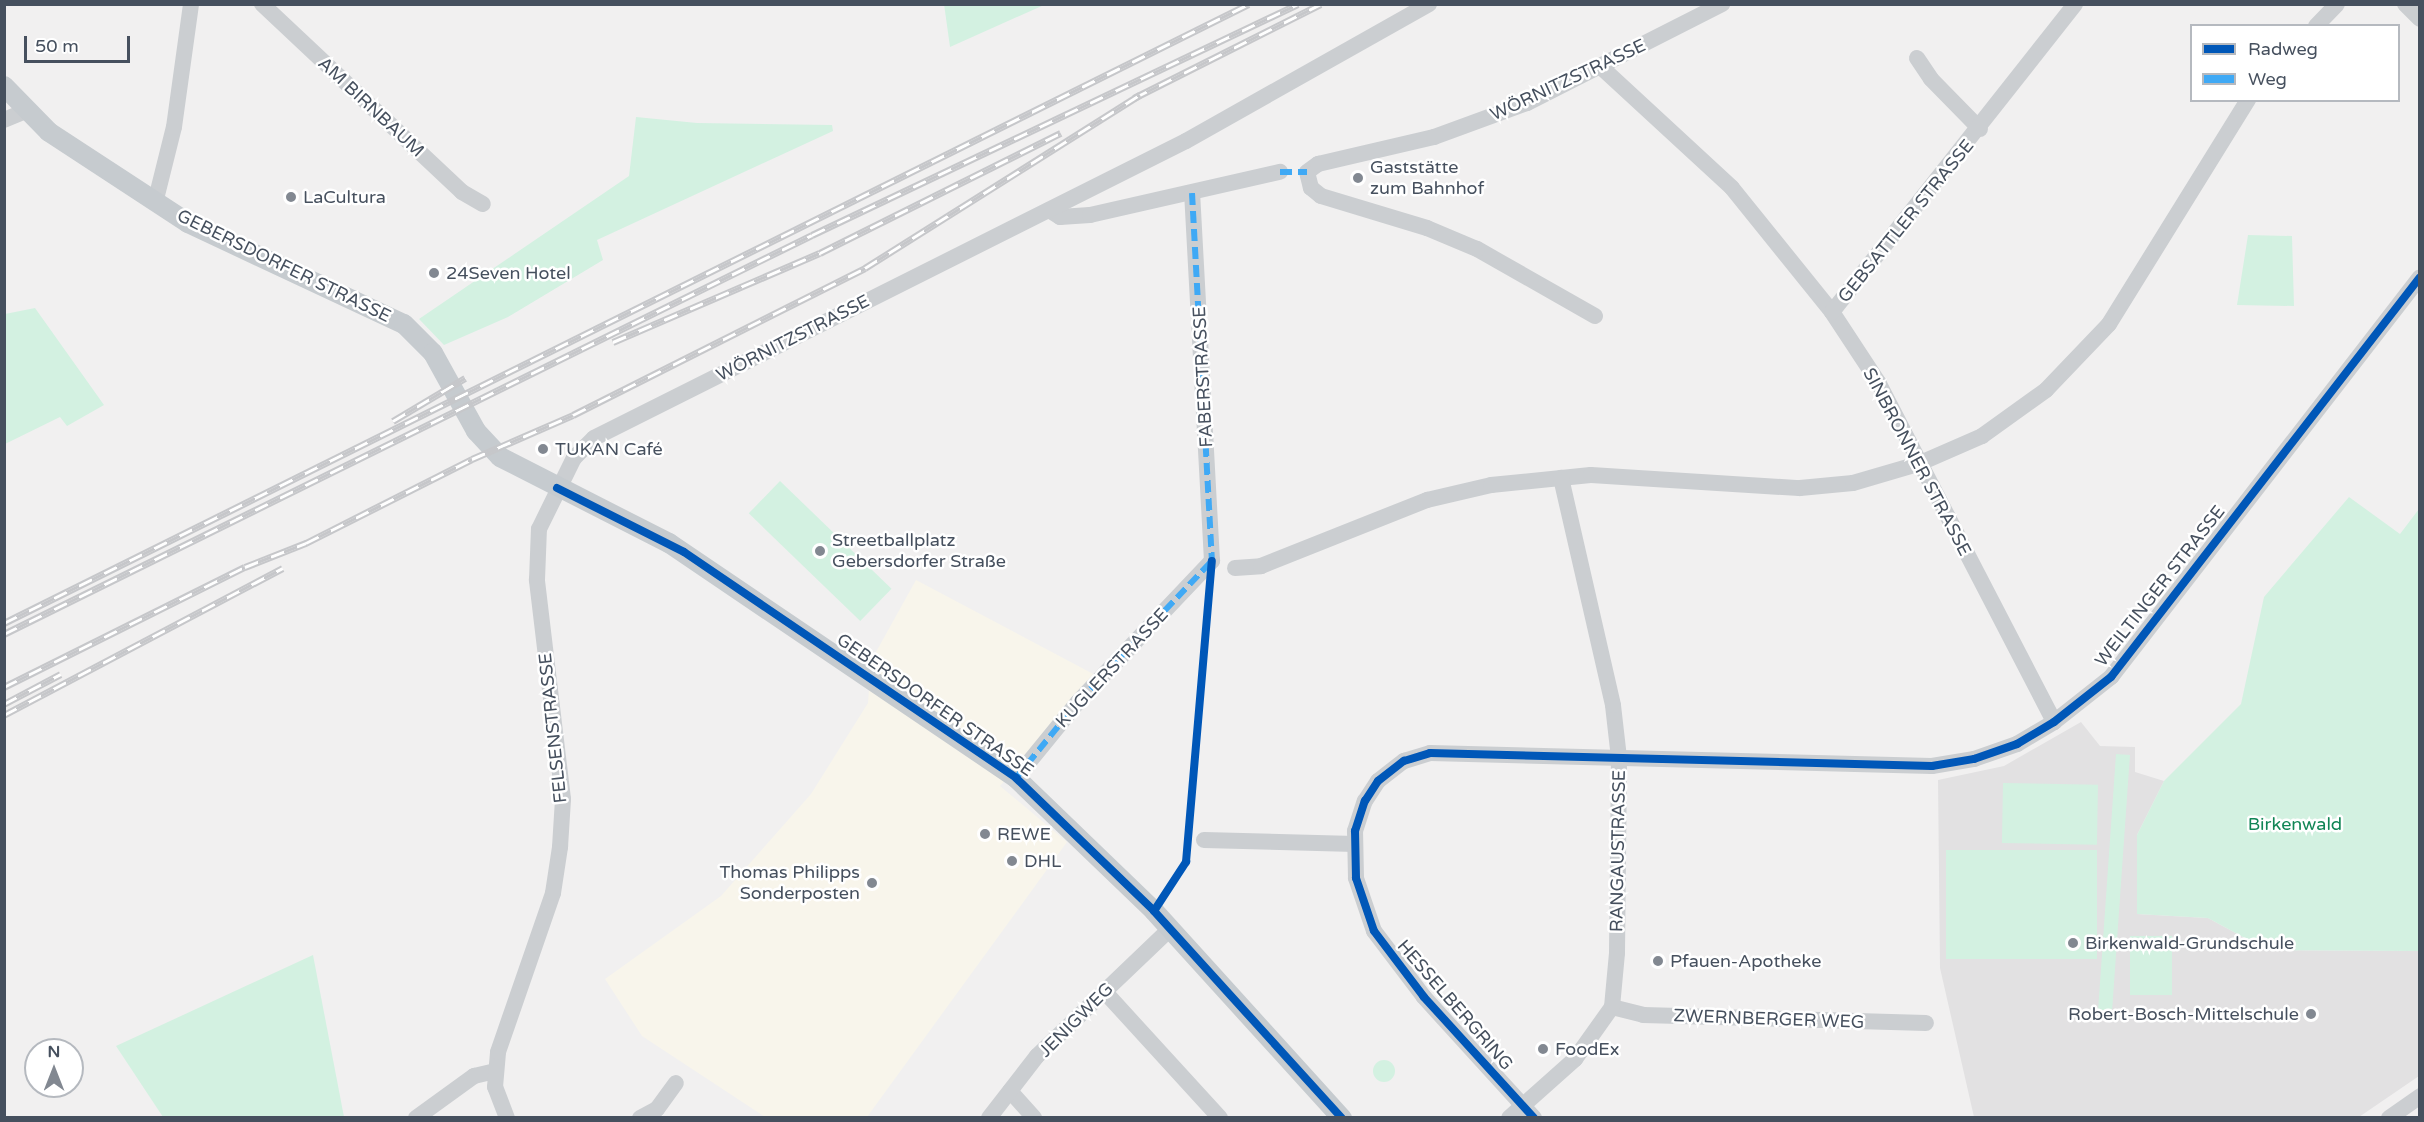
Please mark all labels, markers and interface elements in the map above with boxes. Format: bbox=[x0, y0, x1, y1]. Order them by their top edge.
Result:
scale bar bbox=[27, 24, 134, 62]
legend bbox=[2190, 24, 2400, 102]
text: 50 m bbox=[35, 35, 79, 57]
street label: WÖRNITZSTRASSE bbox=[1487, 35, 1649, 125]
text: Radweg bbox=[2248, 38, 2318, 60]
street label: AM BIRNBAUM bbox=[314, 52, 428, 162]
text: Weg bbox=[2248, 68, 2287, 90]
street label: GEBSATTLER STRASSE bbox=[1834, 135, 1978, 307]
place label: Gaststätte zum Bahnhof bbox=[1370, 157, 1484, 200]
marker: Gaststätte zum Bahnhof bbox=[1351, 171, 1365, 185]
place label: LaCultura bbox=[303, 186, 386, 208]
marker: LaCultura bbox=[284, 190, 298, 204]
street label: GEBERSDORFER STRASSE bbox=[174, 205, 394, 327]
place label: 24Seven Hotel bbox=[446, 262, 571, 284]
marker: 24Seven Hotel bbox=[427, 266, 441, 280]
street label: WÖRNITZSTRASSE bbox=[713, 290, 873, 386]
street label: FABERSTRASSE bbox=[1189, 306, 1217, 448]
street label: SINBRONNER STRASSE bbox=[1858, 364, 1976, 560]
place label: TUKAN Café bbox=[555, 438, 663, 460]
marker: TUKAN Café bbox=[536, 442, 550, 456]
street label: WEILTINGER STRASSE bbox=[2090, 501, 2230, 671]
place label: Streetballplatz Gebersdorfer Straße bbox=[832, 530, 1006, 572]
marker: Streetballplatz Gebersdorfer Straße bbox=[813, 544, 827, 558]
street label: KUGLERSTRASSE bbox=[1051, 604, 1173, 732]
street label: GEBERSDORFER STRASSE bbox=[833, 629, 1037, 781]
street label: FELSENSTRASSE bbox=[534, 652, 572, 804]
street label: RANGAUSTRASSE bbox=[1606, 770, 1630, 932]
park label: Birkenwald bbox=[2248, 813, 2342, 835]
place label: REWE bbox=[997, 823, 1051, 845]
marker: REWE bbox=[978, 827, 992, 841]
place label: DHL bbox=[1024, 850, 1061, 872]
marker: DHL bbox=[1005, 854, 1019, 868]
place label: Thomas Philipps Sonderposten bbox=[720, 862, 860, 904]
marker: Thomas Philipps Sonderposten bbox=[865, 876, 879, 890]
place label: Birkenwald-Grundschule bbox=[2085, 932, 2294, 954]
street label: HESSELBERGRING bbox=[1393, 935, 1517, 1075]
marker: Birkenwald-Grundschule bbox=[2066, 936, 2080, 950]
place label: Pfauen-Apotheke bbox=[1670, 950, 1821, 972]
marker: Pfauen-Apotheke bbox=[1651, 954, 1665, 968]
street label: JENIGWEG bbox=[1034, 978, 1118, 1062]
place label: Robert-Bosch-Mittelschule bbox=[2068, 1003, 2299, 1025]
street label: ZWERNBERGER WEG bbox=[1673, 1005, 1865, 1033]
marker: Robert-Bosch-Mittelschule bbox=[2304, 1007, 2318, 1021]
north arrow bbox=[24, 1038, 84, 1098]
place label: FoodEx bbox=[1555, 1038, 1620, 1060]
text: N bbox=[48, 1042, 60, 1062]
marker: FoodEx bbox=[1536, 1042, 1550, 1056]

